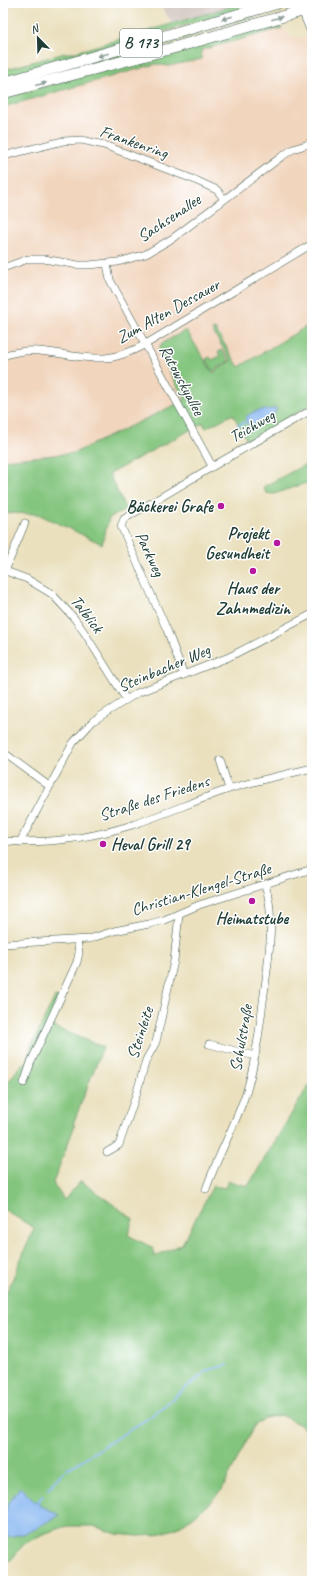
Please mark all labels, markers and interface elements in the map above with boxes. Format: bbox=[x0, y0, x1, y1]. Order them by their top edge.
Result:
one-way arrow bbox=[221, 15, 233, 21]
one-way arrow bbox=[272, 15, 284, 21]
north arrow bbox=[18, 18, 58, 58]
text: N bbox=[28, 20, 42, 37]
road number: B 173 bbox=[120, 29, 162, 57]
one-way arrow bbox=[96, 52, 108, 58]
one-way arrow bbox=[35, 80, 47, 86]
street label: Frankenring bbox=[97, 121, 172, 164]
street label: Sachsenallee bbox=[133, 188, 206, 247]
street label: Zum Alten Dessauer bbox=[113, 273, 225, 348]
street label: Rutowskyallee bbox=[155, 341, 210, 420]
street label: Teichweg bbox=[226, 404, 279, 447]
place label: Bäckerei Grafe bbox=[126, 496, 214, 517]
marker: Bäckerei Grafe bbox=[216, 501, 226, 511]
place label: Projekt Gesundheit bbox=[205, 523, 271, 564]
street label: Parkweg bbox=[130, 528, 170, 581]
marker: Projekt Gesundheit bbox=[272, 538, 282, 548]
marker: Haus der Zahnmedizin bbox=[248, 566, 258, 576]
place label: Haus der Zahnmedizin bbox=[216, 578, 291, 619]
street label: Talblick bbox=[66, 591, 109, 639]
street label: Steinbacher Weg bbox=[115, 639, 214, 697]
street label: Straße des Friedens bbox=[96, 770, 214, 826]
place label: Heval Grill 29 bbox=[111, 834, 192, 855]
marker: Heval Grill 29 bbox=[98, 839, 108, 849]
street label: Christian-Klengel-Straße bbox=[129, 857, 275, 920]
marker: Heimatstube bbox=[247, 896, 257, 906]
place label: Heimatstube bbox=[216, 908, 289, 929]
street label: Schulstraße bbox=[225, 1001, 257, 1073]
street label: Steinleite bbox=[122, 1003, 159, 1062]

